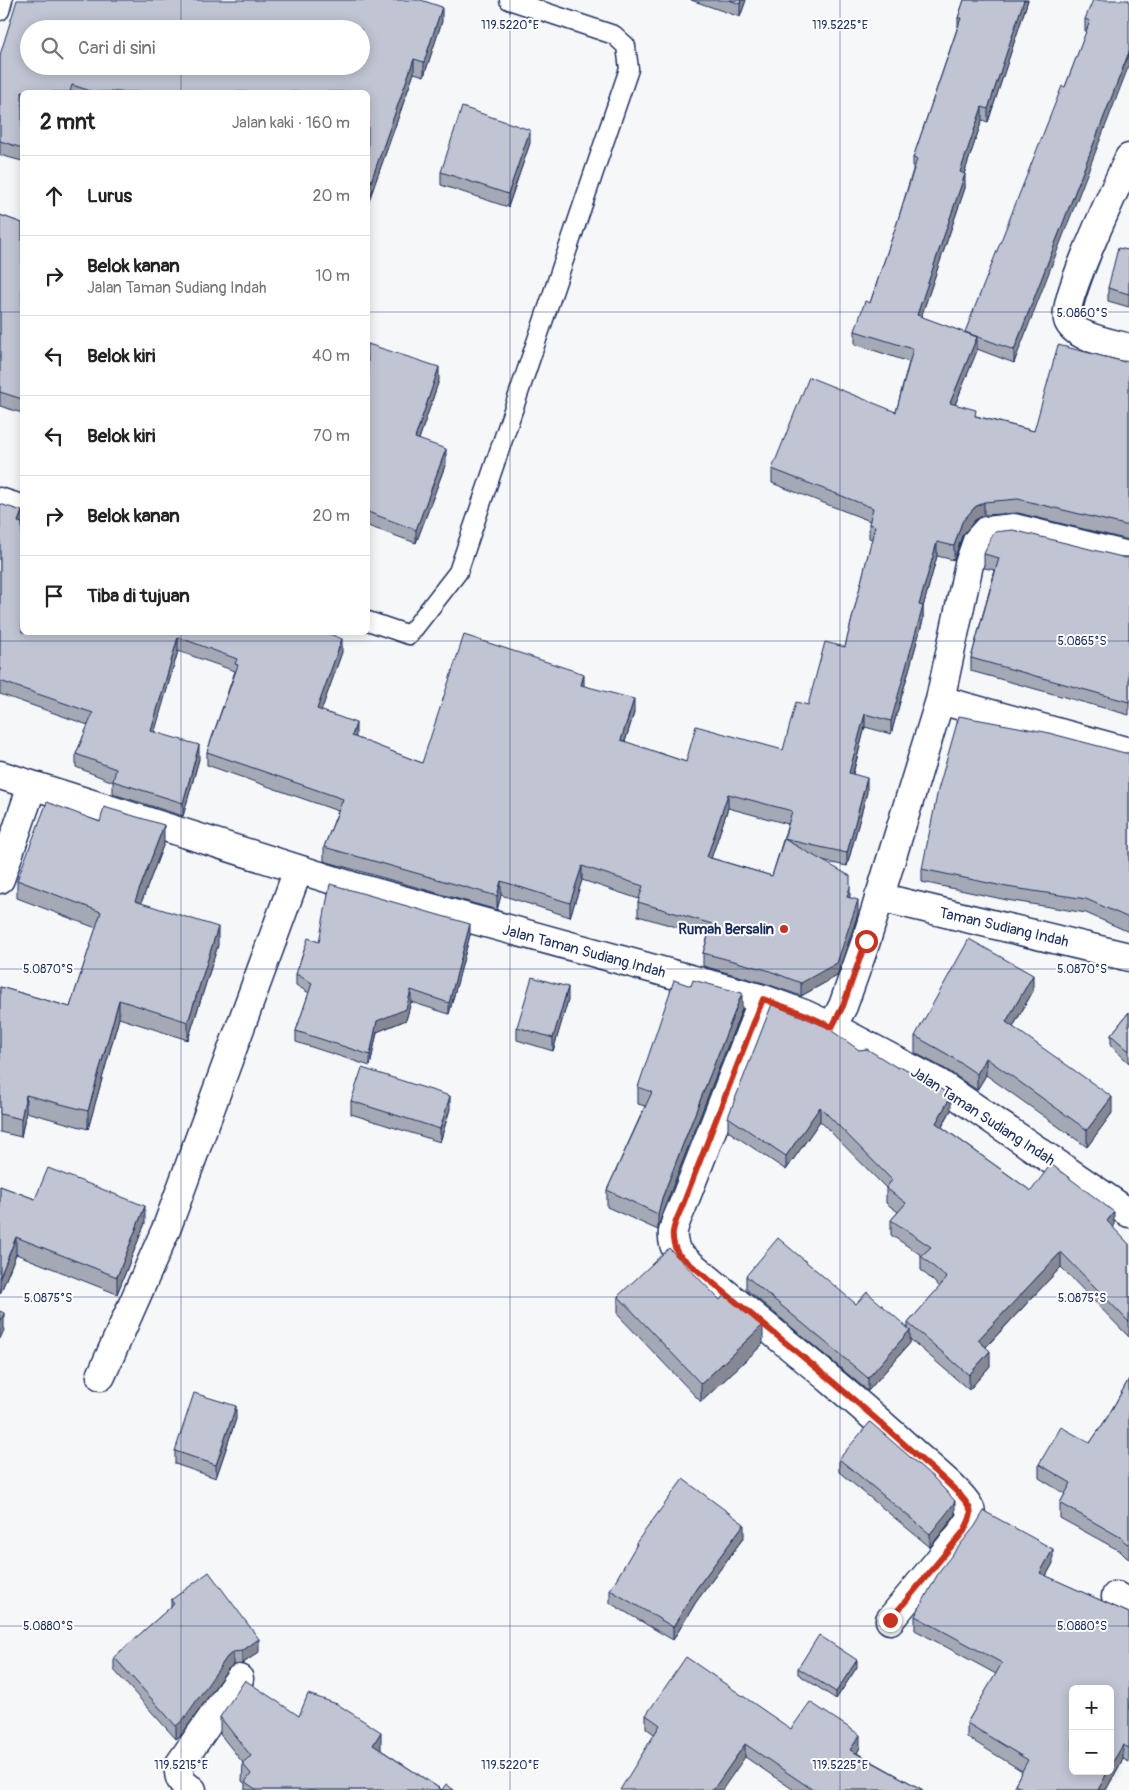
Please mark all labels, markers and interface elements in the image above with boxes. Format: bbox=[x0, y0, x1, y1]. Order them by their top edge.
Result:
text: 119.5220°E bbox=[481, 18, 539, 33]
text: 119.5225°E bbox=[812, 18, 868, 33]
search box bbox=[20, 20, 370, 75]
icon: search bbox=[38, 34, 66, 62]
text: Cari di sini bbox=[78, 36, 155, 60]
text: 2 mnt bbox=[40, 109, 95, 136]
text: Jalan kaki · 160 m bbox=[232, 113, 350, 133]
icon: ahead bbox=[40, 182, 68, 210]
text: Lurus bbox=[87, 184, 132, 208]
text: 20 m bbox=[312, 186, 350, 206]
text: Belok kanan bbox=[87, 254, 180, 278]
icon: right bbox=[40, 262, 68, 290]
text: 10 m bbox=[315, 266, 350, 286]
text: Jalan Taman Sudiang Indah bbox=[87, 278, 266, 298]
text: 5.0860°S bbox=[1057, 306, 1107, 321]
icon: left bbox=[40, 342, 68, 370]
text: Belok kiri bbox=[87, 344, 155, 368]
text: 40 m bbox=[312, 346, 350, 366]
icon: left bbox=[40, 422, 68, 450]
text: Belok kiri bbox=[87, 424, 155, 448]
text: 70 m bbox=[313, 426, 350, 446]
icon: right bbox=[40, 502, 68, 530]
text: Belok kanan bbox=[87, 504, 180, 528]
text: 20 m bbox=[312, 506, 350, 526]
icon: arrive bbox=[40, 582, 68, 610]
text: Tiba di tujuan bbox=[87, 584, 190, 608]
text: 5.0865°S bbox=[1057, 634, 1107, 649]
street label: Taman Sudiang Indah bbox=[937, 903, 1070, 952]
place label: Rumah Bersalin bbox=[678, 920, 775, 939]
street label: Jalan Taman Sudiang Indah bbox=[500, 921, 668, 982]
marker: Rumah Bersalin bbox=[778, 923, 790, 935]
route start bbox=[855, 930, 878, 953]
text: 5.0870°S bbox=[23, 962, 73, 977]
text: 5.0870°S bbox=[1057, 962, 1107, 977]
street label: Jalan Taman Sudiang Indah bbox=[907, 1063, 1058, 1170]
text: 5.0875°S bbox=[24, 1291, 72, 1306]
text: 5.0875°S bbox=[1058, 1291, 1106, 1306]
route end bbox=[879, 1609, 902, 1632]
text: 5.0880°S bbox=[23, 1619, 73, 1634]
text: 5.0880°S bbox=[1057, 1619, 1107, 1634]
map controls bbox=[1069, 1685, 1114, 1775]
button: + bbox=[1069, 1685, 1114, 1730]
button: − bbox=[1069, 1730, 1114, 1775]
text: 119.5215°E bbox=[154, 1758, 208, 1773]
text: 119.5220°E bbox=[481, 1758, 539, 1773]
text: 119.5225°E bbox=[812, 1758, 868, 1773]

